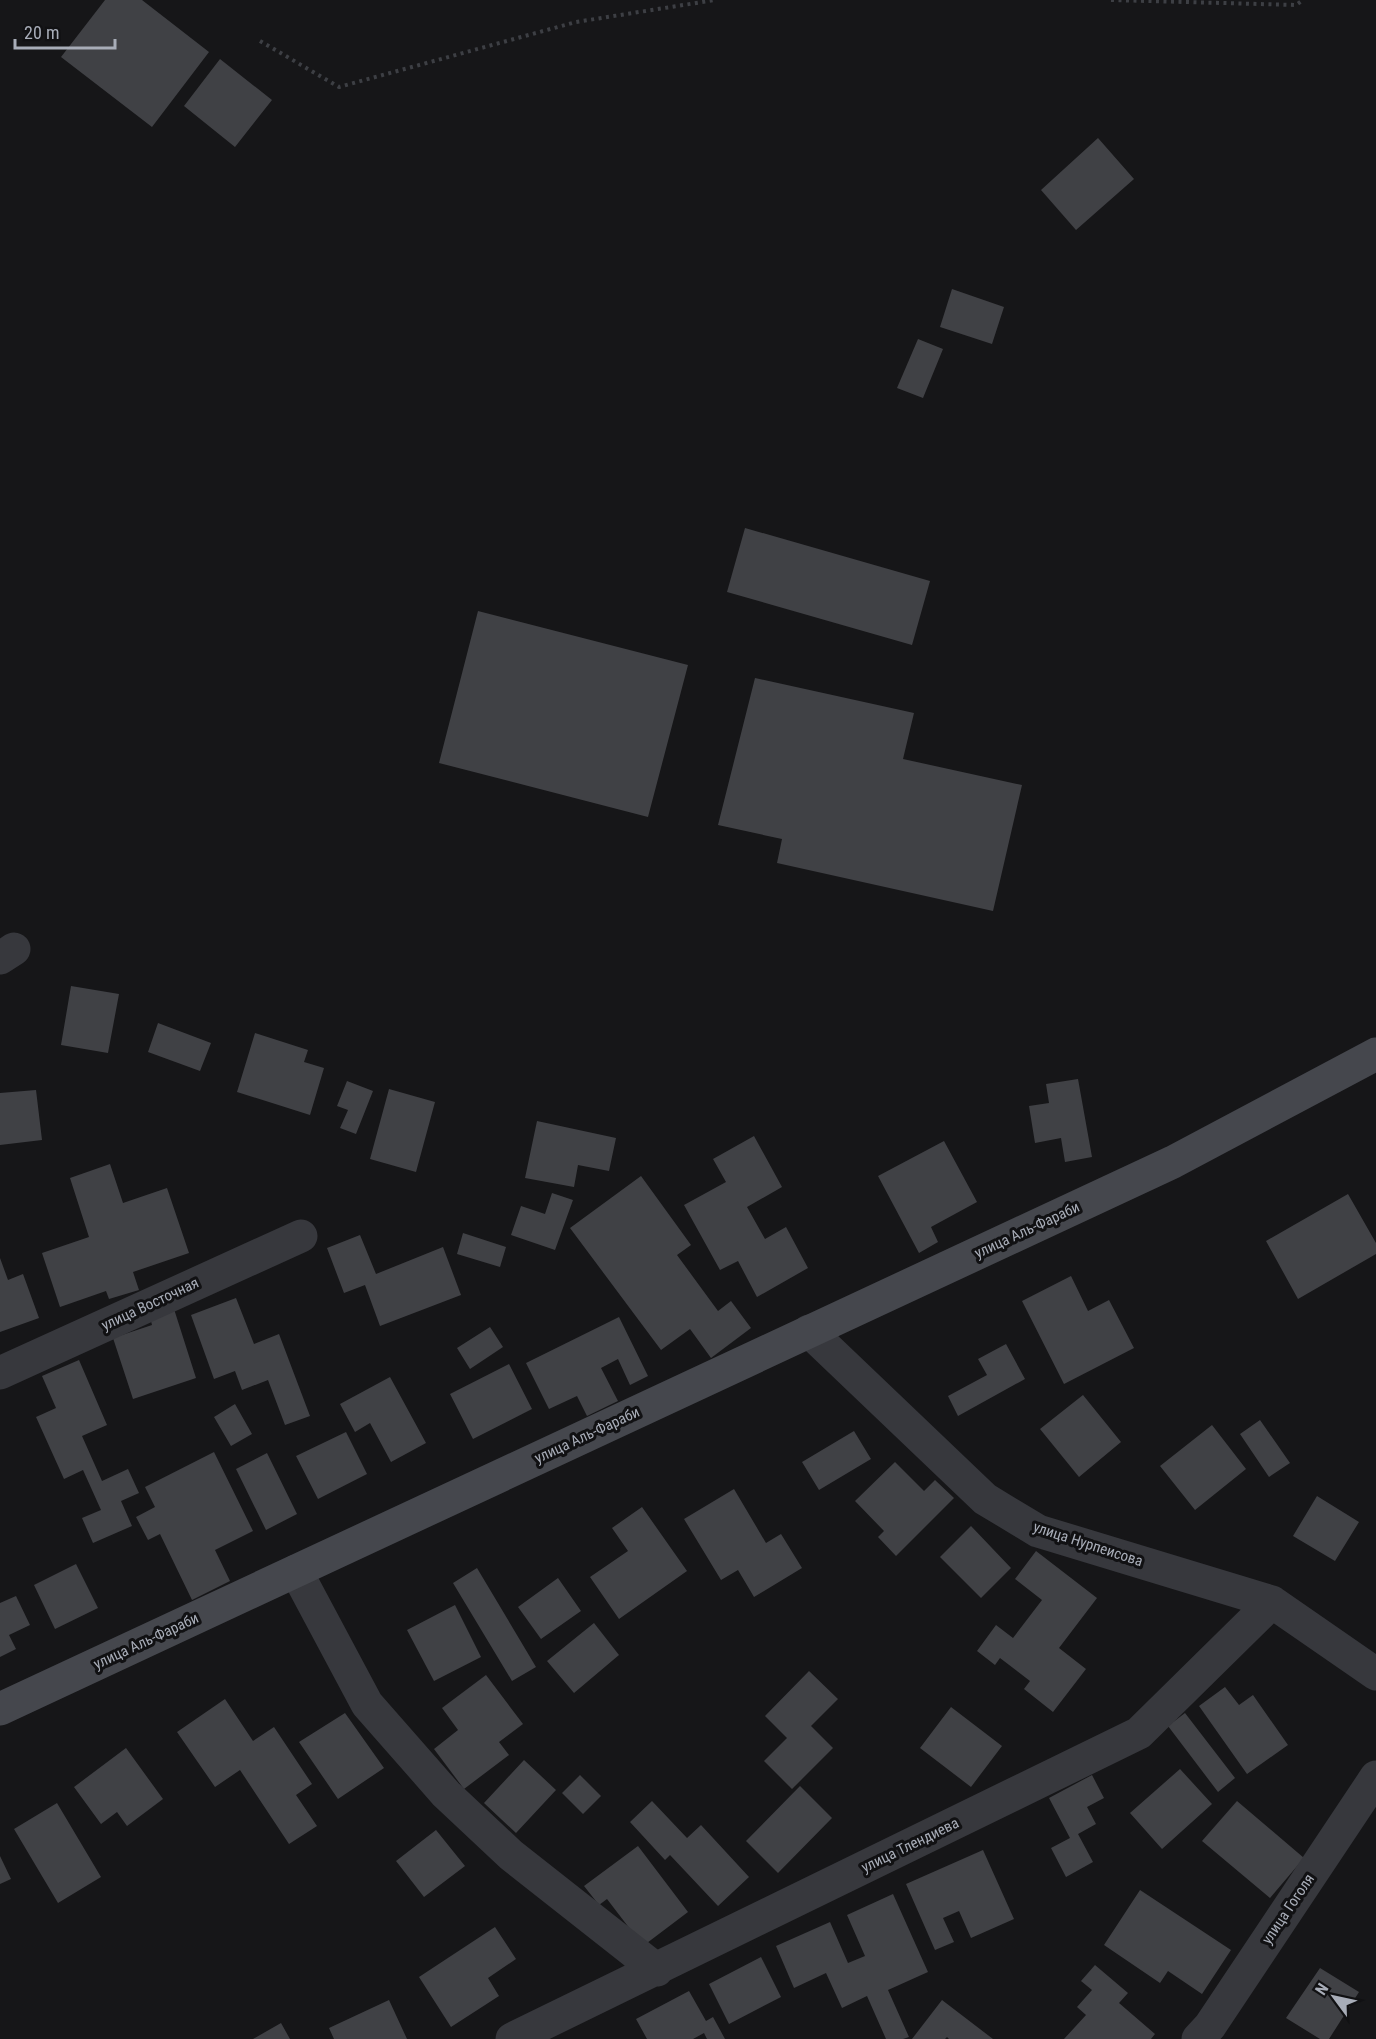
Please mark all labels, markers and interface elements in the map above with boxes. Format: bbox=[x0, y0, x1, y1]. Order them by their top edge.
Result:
scale bar bbox=[15, 12, 116, 50]
text: 20 m bbox=[24, 22, 59, 43]
street label: улица Аль-Фараби bbox=[972, 1198, 1082, 1262]
street label: улица Восточная bbox=[99, 1274, 201, 1334]
street label: улица Аль-Фараби bbox=[532, 1403, 642, 1467]
street label: улица Нурпеисова bbox=[1031, 1518, 1145, 1570]
street label: улица Аль-Фараби bbox=[91, 1609, 201, 1673]
street label: улица Тлендиева bbox=[858, 1814, 962, 1876]
street label: улица Гоголя bbox=[1258, 1870, 1318, 1948]
north arrow bbox=[1304, 1967, 1364, 2027]
text: N bbox=[1311, 1980, 1332, 1998]

